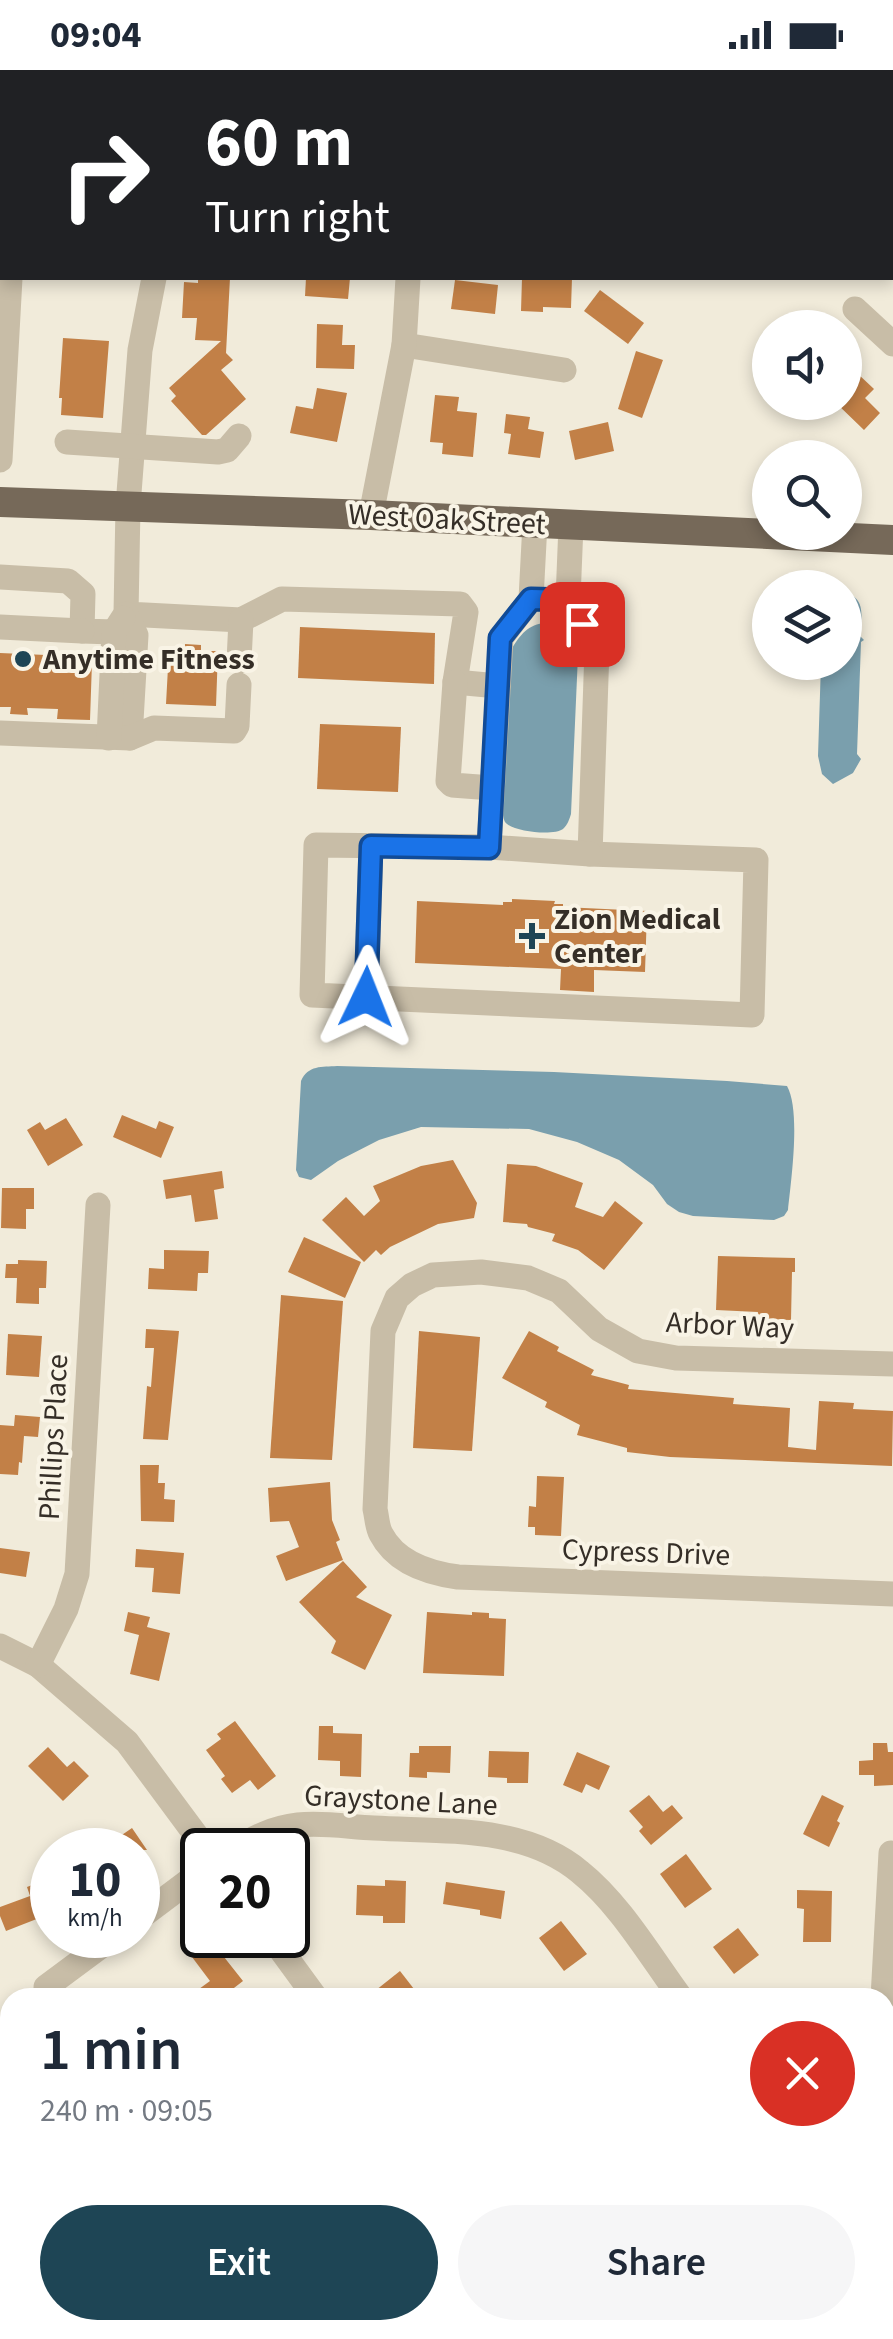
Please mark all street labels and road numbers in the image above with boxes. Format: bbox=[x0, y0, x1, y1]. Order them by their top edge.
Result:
street label: West Oak Street bbox=[347, 493, 547, 546]
street label: Arbor Way bbox=[665, 1301, 795, 1350]
street label: Phillips Place bbox=[28, 1353, 79, 1521]
street label: Cypress Drive bbox=[561, 1528, 731, 1577]
street label: Graystone Lane bbox=[303, 1774, 499, 1827]

